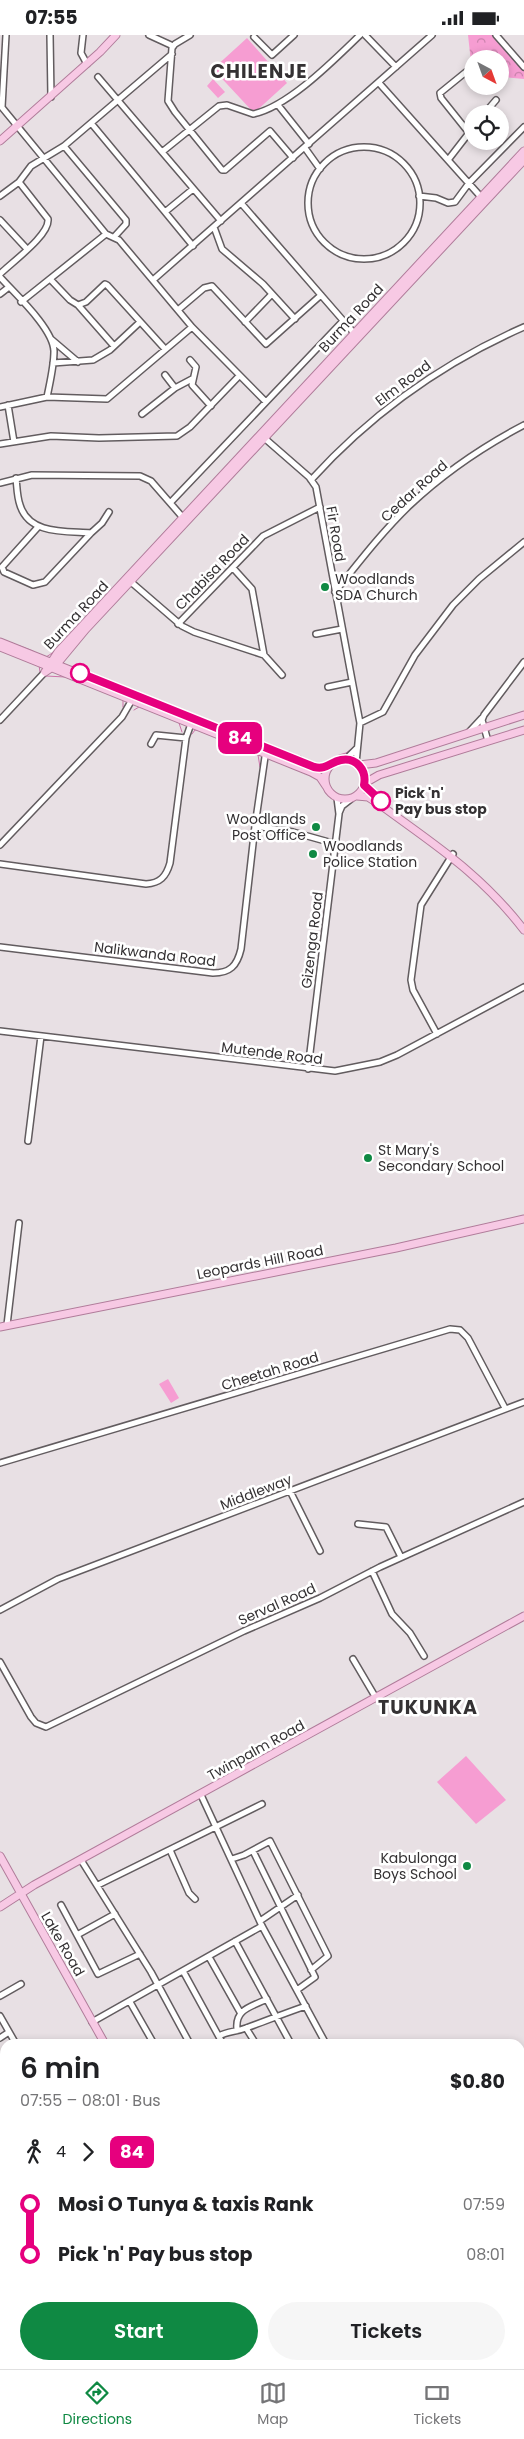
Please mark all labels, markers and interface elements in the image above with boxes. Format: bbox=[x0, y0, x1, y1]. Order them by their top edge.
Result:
text: 07:55 bbox=[25, 4, 78, 31]
north arrow bbox=[464, 50, 509, 95]
map controls bbox=[464, 50, 509, 150]
district label: CHILENJE bbox=[211, 58, 307, 85]
button: locate bbox=[464, 105, 509, 150]
street label: Burma Road bbox=[314, 279, 388, 357]
street label: Elm Road bbox=[371, 355, 435, 411]
street label: Cedar Road bbox=[376, 456, 452, 526]
street label: Fir Road bbox=[321, 505, 351, 563]
street label: Chabisa Road bbox=[170, 529, 254, 615]
place label: Woodlands SDA Church bbox=[335, 569, 418, 605]
street label: Burma Road bbox=[39, 576, 113, 654]
marker: Woodlands SDA Church bbox=[319, 581, 331, 593]
unlabelled marker bbox=[70, 663, 90, 683]
line badge: 84 bbox=[218, 722, 262, 754]
text: 84 bbox=[228, 725, 252, 750]
place label: Pick 'n' Pay bus stop bbox=[395, 783, 487, 819]
marker: Pick 'n' Pay bus stop bbox=[371, 791, 391, 811]
place label: Woodlands Post Office bbox=[226, 809, 306, 845]
marker: Woodlands Post Office bbox=[310, 821, 322, 833]
place label: Woodlands Police Station bbox=[323, 836, 417, 872]
marker: Woodlands Police Station bbox=[307, 848, 319, 860]
street label: Gizenga Road bbox=[296, 890, 328, 990]
street label: Nalikwanda Road bbox=[93, 937, 217, 971]
street label: Mutende Road bbox=[220, 1037, 324, 1069]
place label: St Mary's Secondary School bbox=[378, 1140, 504, 1176]
marker: St Mary's Secondary School bbox=[362, 1152, 374, 1164]
street label: Leopards Hill Road bbox=[195, 1240, 325, 1284]
street label: Cheetah Road bbox=[219, 1347, 321, 1395]
street label: Middleway bbox=[217, 1469, 295, 1515]
street label: Serval Road bbox=[235, 1578, 319, 1630]
district label: TUKUNKA bbox=[378, 1694, 478, 1721]
street label: Twinpalm Road bbox=[204, 1715, 308, 1785]
place label: Kabulonga Boys School bbox=[373, 1848, 457, 1884]
marker: Kabulonga Boys School bbox=[461, 1860, 473, 1872]
street label: Lake Road bbox=[36, 1908, 90, 1980]
text: 6 min bbox=[20, 2049, 100, 2088]
text: $0.80 bbox=[450, 2068, 505, 2095]
text: 07:55 – 08:01 · Bus bbox=[20, 2089, 161, 2112]
icon: walk bbox=[20, 2138, 48, 2166]
icon: forward bbox=[74, 2138, 102, 2166]
text: 84 bbox=[120, 2139, 144, 2164]
text: 4 bbox=[56, 2140, 66, 2163]
text: Mosi O Tunya & taxis Rank bbox=[58, 2191, 314, 2218]
text: 07:59 bbox=[463, 2193, 505, 2216]
text: Pick 'n' Pay bus stop bbox=[58, 2241, 252, 2268]
text: 08:01 bbox=[466, 2243, 505, 2266]
button: Start bbox=[20, 2302, 258, 2360]
button: Tickets bbox=[268, 2302, 505, 2360]
tab: Directions bbox=[63, 2379, 132, 2430]
tab: Map bbox=[257, 2379, 288, 2430]
tab: Tickets bbox=[414, 2379, 461, 2430]

